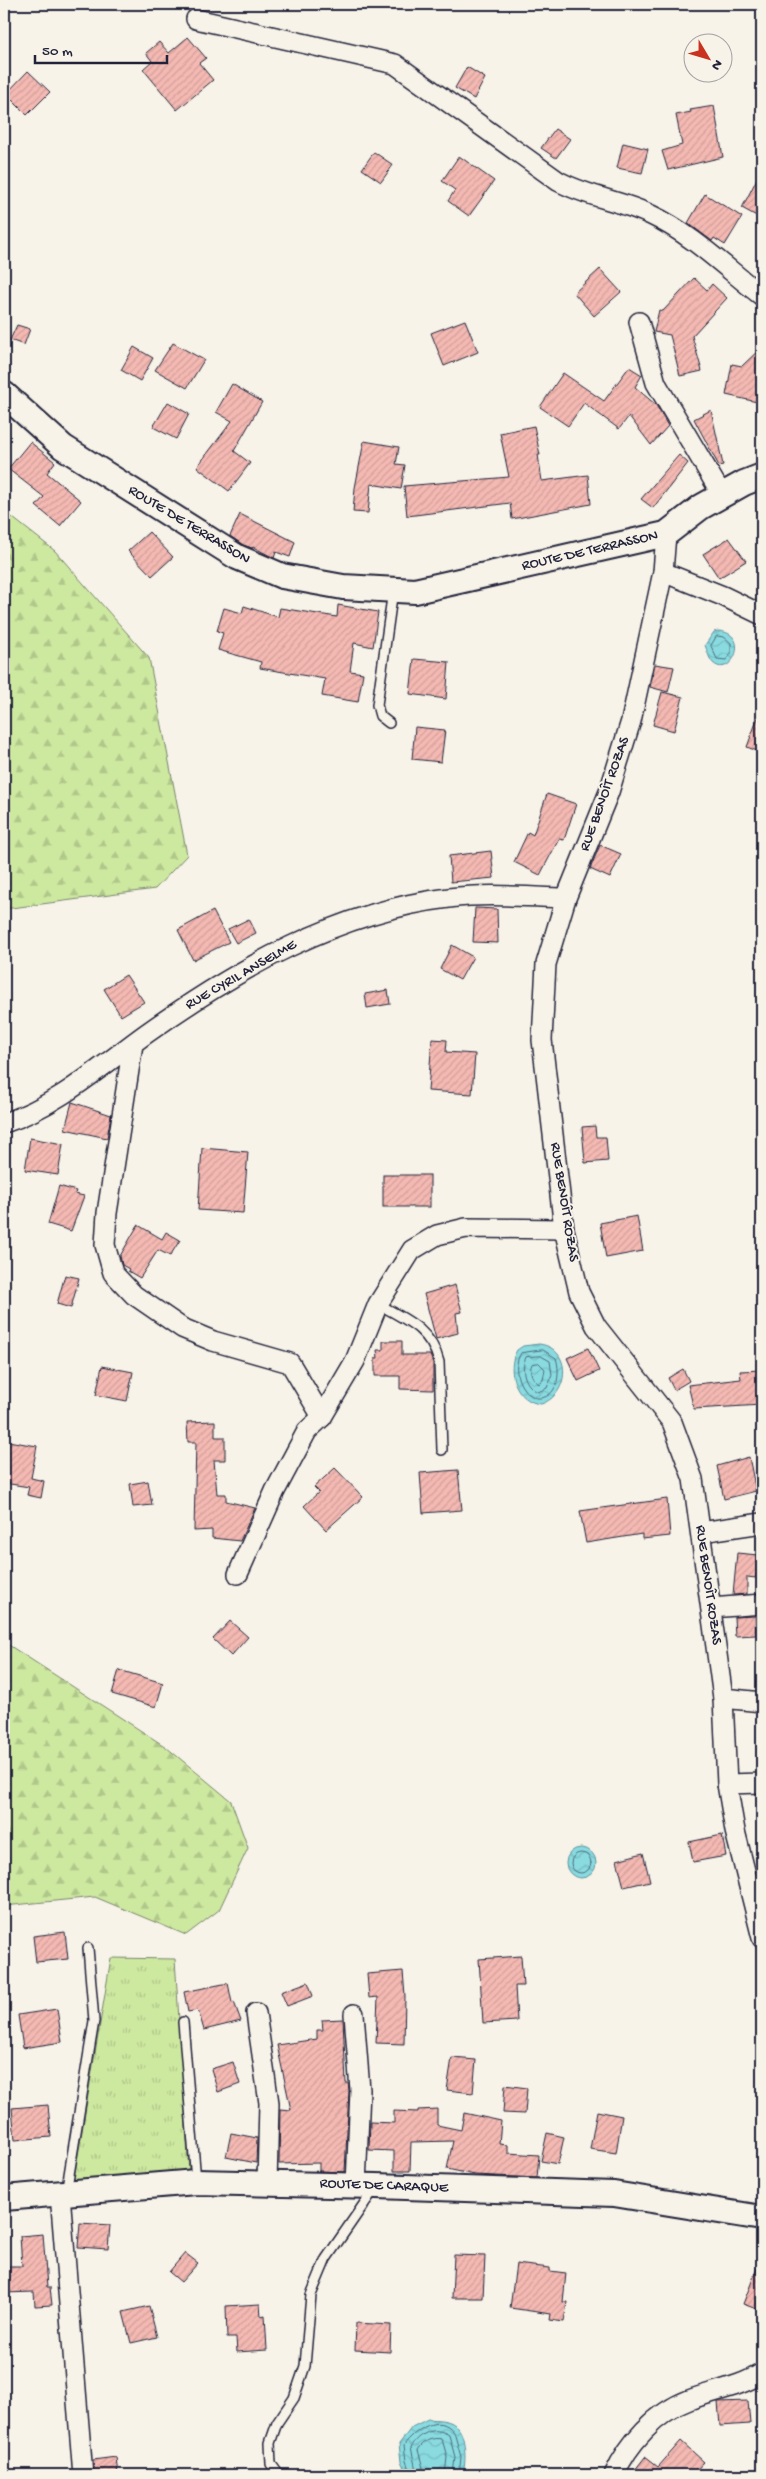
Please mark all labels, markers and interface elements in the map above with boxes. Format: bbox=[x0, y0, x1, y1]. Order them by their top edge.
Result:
scale bar bbox=[35, 32, 168, 64]
north arrow bbox=[684, 32, 734, 82]
text: 50 m bbox=[42, 43, 73, 61]
text: N bbox=[707, 56, 726, 73]
street label: ROUTE DE TERRASSON bbox=[125, 481, 254, 569]
street label: ROUTE DE TERRASSON bbox=[520, 527, 660, 575]
street label: RUE BENOÎT ROZAS bbox=[576, 734, 634, 854]
street label: RUE CYRIL ANSELME bbox=[182, 936, 300, 1014]
street label: RUE BENOÎT ROZAS bbox=[546, 1141, 582, 1263]
street label: RUE BENOÎT ROZAS bbox=[691, 1524, 725, 1646]
street label: ROUTE DE CARAQUE bbox=[319, 2175, 449, 2197]

